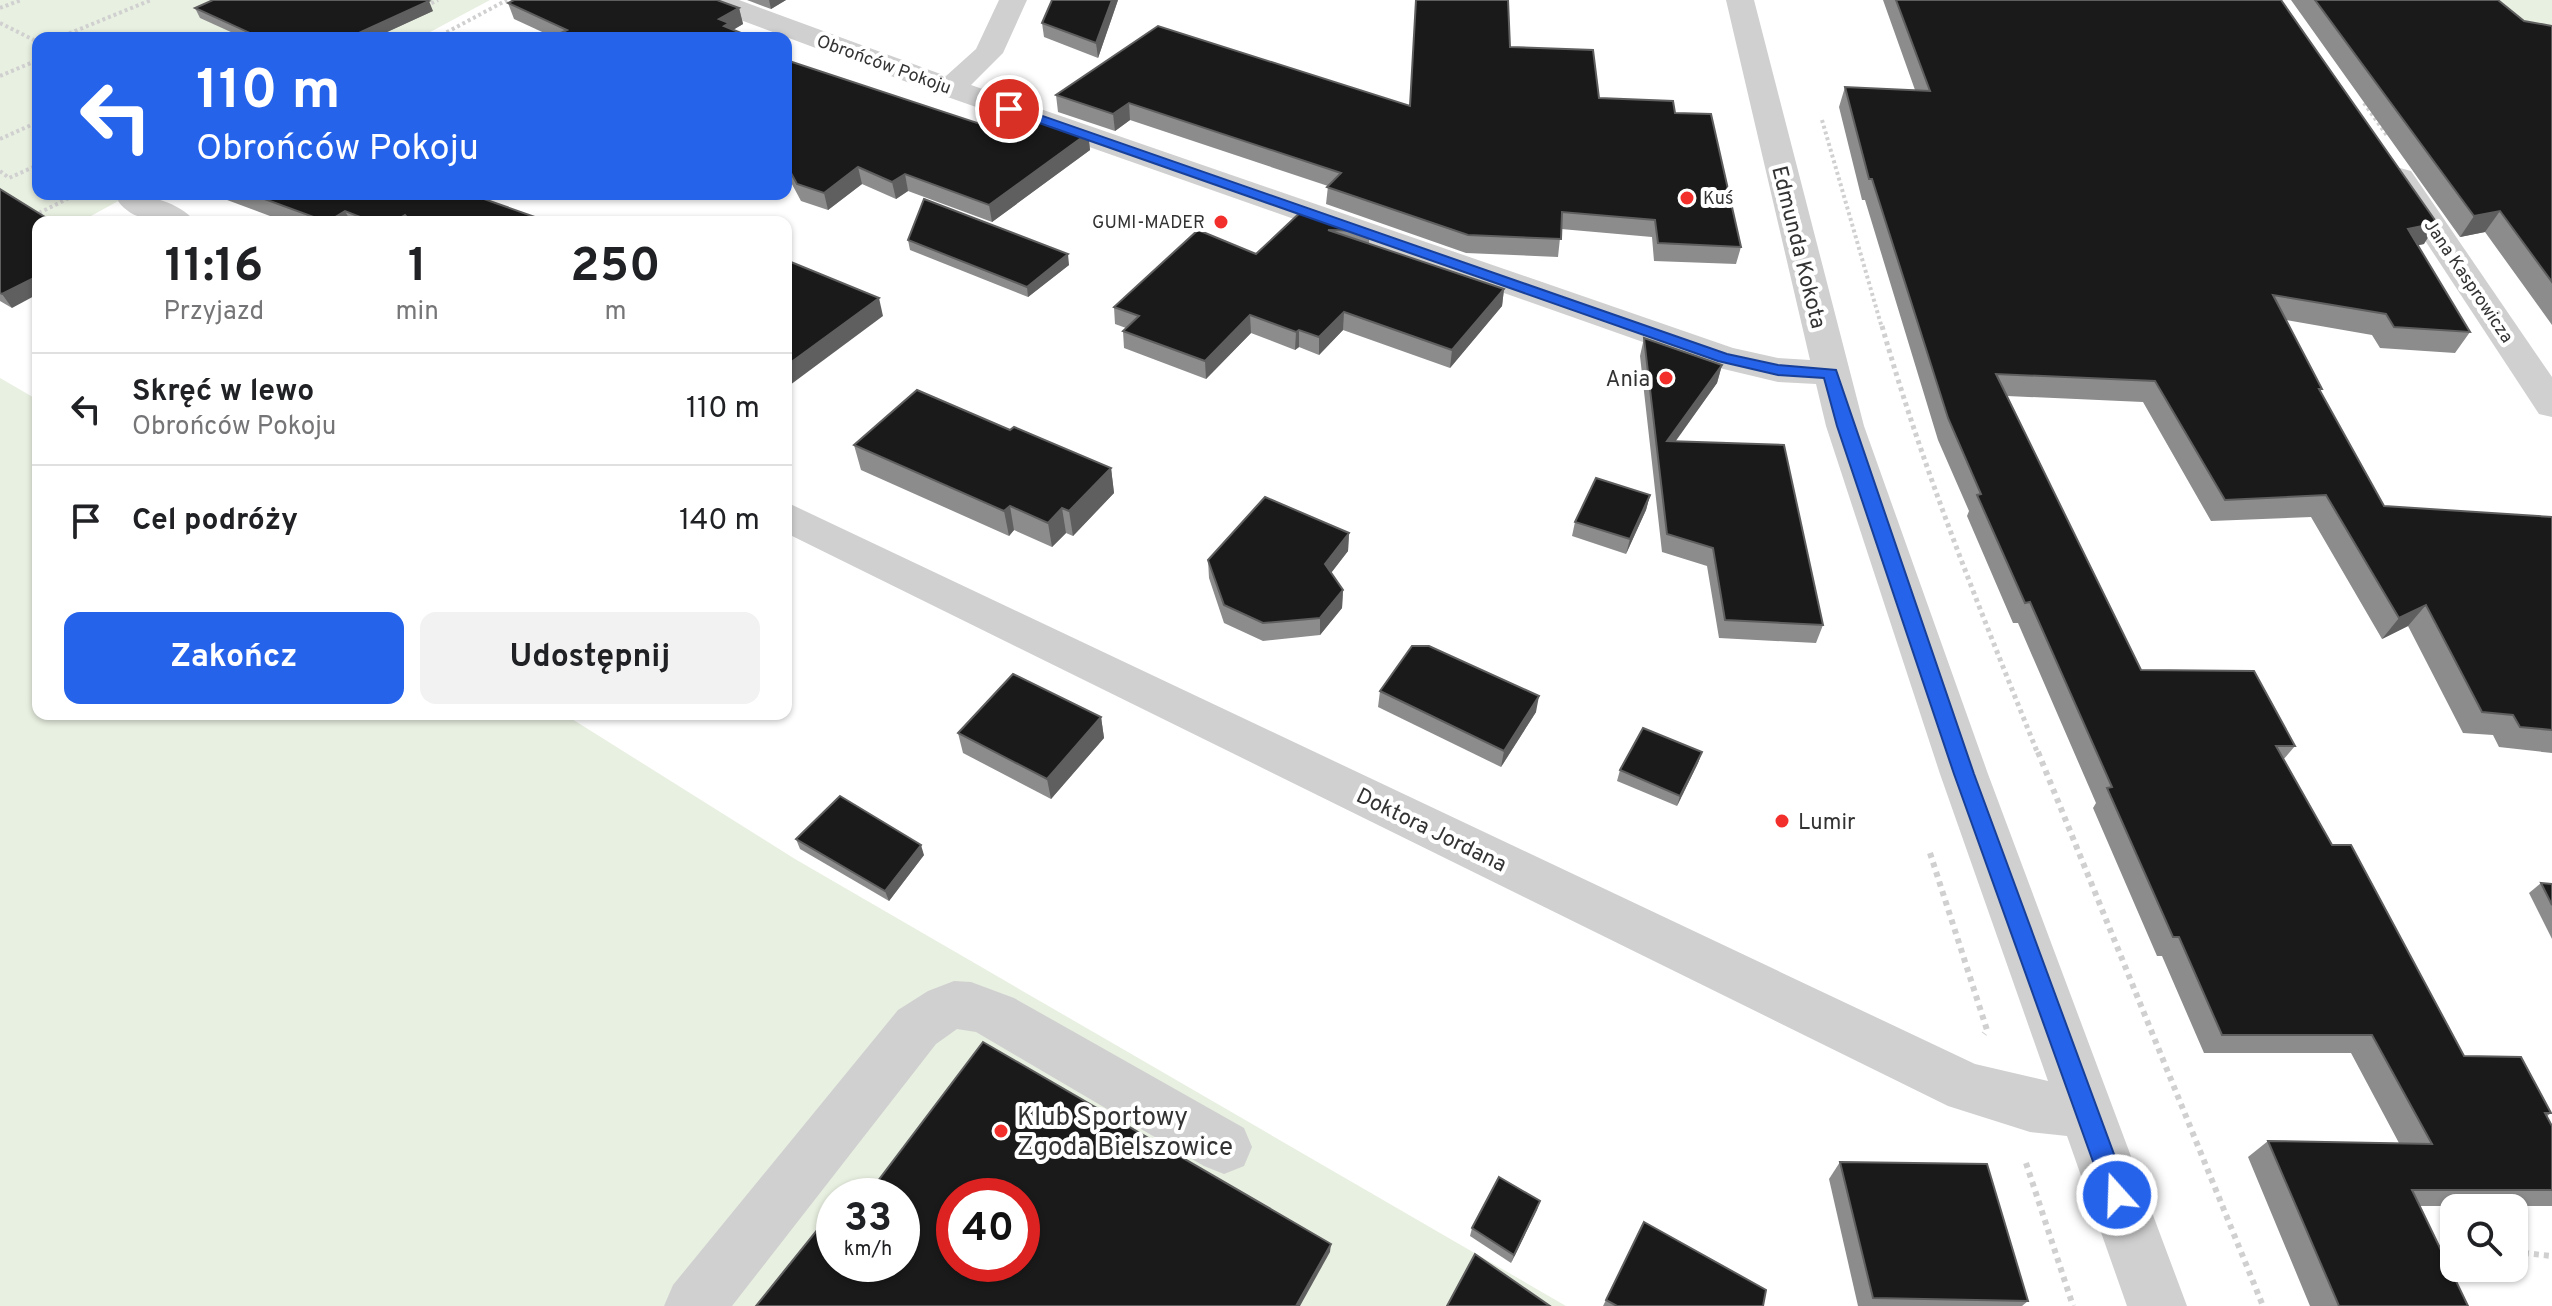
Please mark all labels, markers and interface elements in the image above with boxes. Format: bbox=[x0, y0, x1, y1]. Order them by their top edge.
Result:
street label: Obrońców Pokoju bbox=[813, 30, 954, 100]
text: 110 m bbox=[196, 58, 341, 128]
icon: left bbox=[64, 64, 168, 168]
pin bbox=[975, 75, 1043, 143]
icon: arrive bbox=[987, 87, 1031, 131]
text: Obrońców Pokoju bbox=[196, 127, 479, 173]
street label: Edmunda Kokota bbox=[1764, 163, 1831, 332]
place label: Kuś bbox=[1703, 188, 1733, 211]
marker: Kuś bbox=[1678, 189, 1696, 207]
place label: GUMI-MADER bbox=[1092, 212, 1205, 235]
marker: GUMI-MADER bbox=[1212, 213, 1230, 231]
street label: Jana Kasprowicza bbox=[2418, 216, 2518, 348]
text: 11:16 bbox=[164, 238, 263, 298]
text: 1 bbox=[408, 238, 427, 298]
text: 250 bbox=[570, 238, 660, 298]
text: Przyjazd bbox=[163, 296, 264, 329]
text: min bbox=[396, 296, 439, 329]
text: m bbox=[604, 296, 626, 329]
place label: Ania bbox=[1606, 367, 1650, 394]
marker: Ania bbox=[1657, 369, 1675, 387]
text: Skręć w lewo bbox=[132, 374, 314, 411]
icon: left bbox=[64, 387, 108, 431]
text: 110 m bbox=[686, 391, 760, 428]
text: Obrońców Pokoju bbox=[132, 411, 336, 444]
icon: arrive bbox=[64, 499, 108, 543]
text: Cel podróży bbox=[132, 503, 298, 540]
text: 140 m bbox=[679, 503, 760, 540]
button: Zakończ bbox=[64, 612, 404, 704]
button: Udostępnij bbox=[420, 612, 760, 704]
street label: Doktora Jordana bbox=[1351, 783, 1511, 879]
place label: Lumir bbox=[1798, 810, 1856, 837]
marker: Lumir bbox=[1773, 812, 1791, 830]
place label: Klub Sportowy Zgoda Bielszowice bbox=[1017, 1102, 1233, 1165]
marker: Klub Sportowy Zgoda Bielszowice bbox=[992, 1122, 1010, 1140]
position arrow bbox=[2075, 1153, 2159, 1237]
speed limit sign: 40 bbox=[936, 1178, 1040, 1282]
map controls bbox=[2440, 1194, 2528, 1282]
button: search bbox=[2440, 1194, 2528, 1282]
text: 33 bbox=[844, 1195, 892, 1245]
text: km/h bbox=[844, 1237, 892, 1263]

